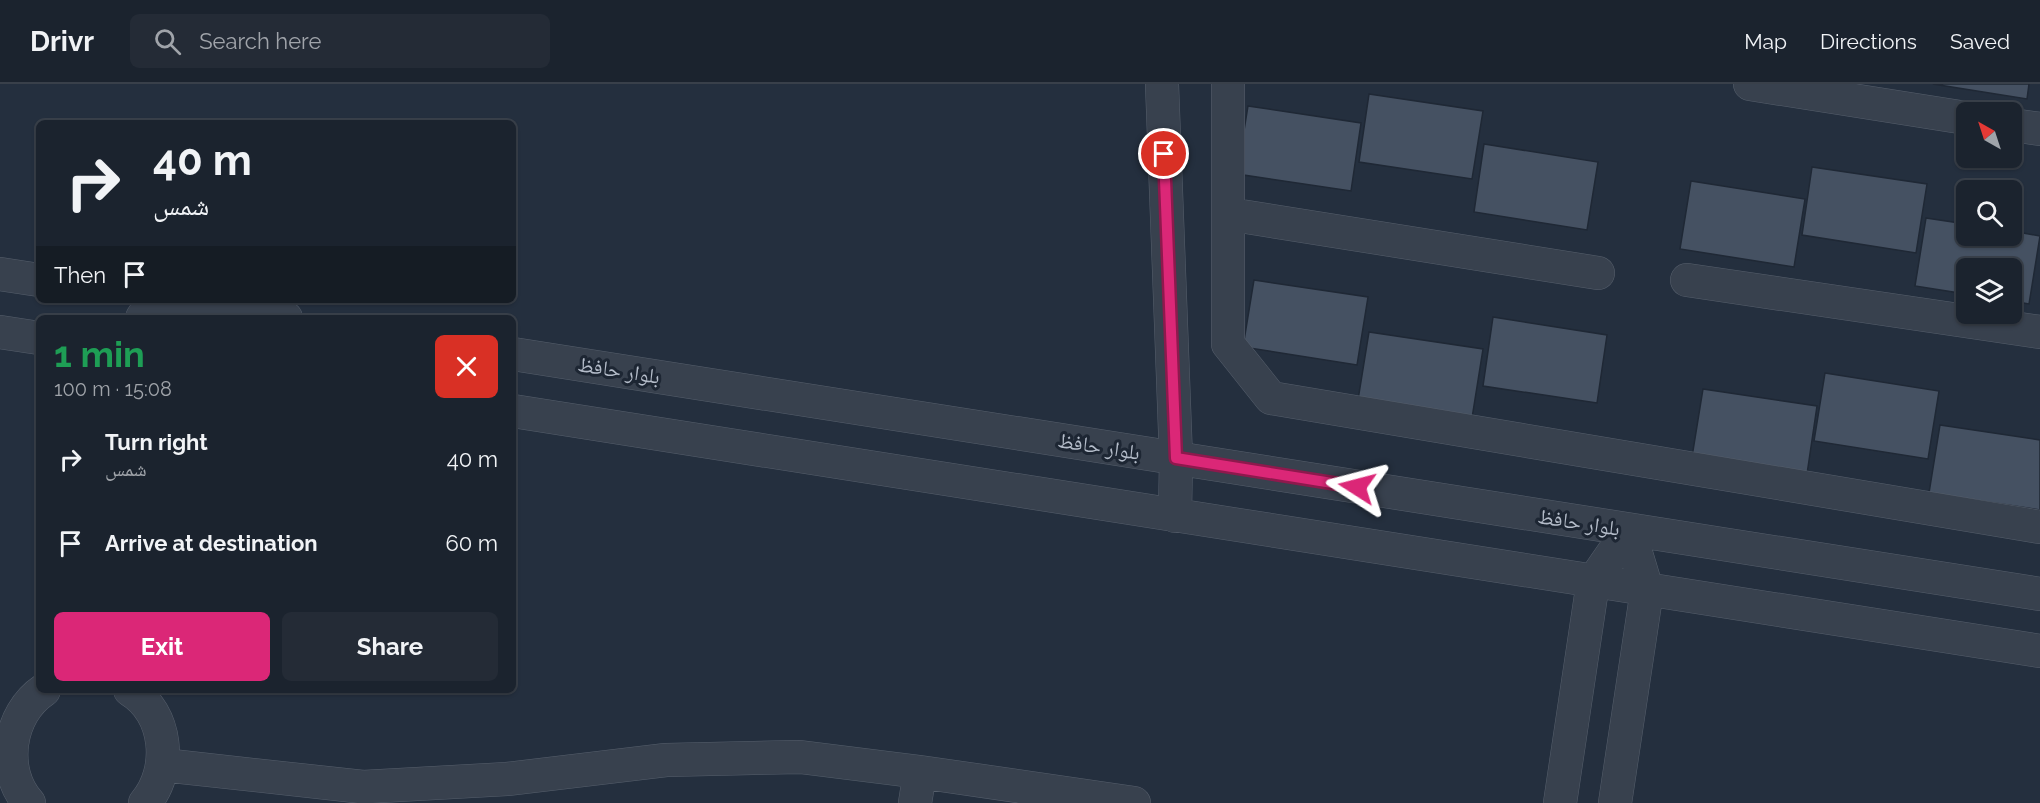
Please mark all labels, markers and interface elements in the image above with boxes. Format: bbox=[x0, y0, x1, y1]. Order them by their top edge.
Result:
search box bbox=[130, 14, 550, 68]
text: Drivr bbox=[30, 25, 94, 58]
icon: search bbox=[151, 25, 184, 58]
text: Search here bbox=[199, 28, 321, 54]
text: Map bbox=[1744, 29, 1787, 54]
text: Directions bbox=[1820, 29, 1917, 54]
text: Saved bbox=[1950, 29, 2010, 54]
north arrow bbox=[1956, 102, 2022, 168]
map controls bbox=[1956, 102, 2022, 324]
pin bbox=[1138, 128, 1189, 179]
text: 40 m bbox=[153, 136, 252, 185]
icon: arrive bbox=[1147, 137, 1180, 170]
icon: right bbox=[54, 144, 132, 222]
button: search bbox=[1956, 180, 2022, 246]
text: شمس bbox=[153, 190, 209, 221]
icon: arrive bbox=[118, 258, 151, 291]
button: layers bbox=[1956, 258, 2022, 324]
text: Then bbox=[54, 262, 106, 288]
text: 1 min bbox=[54, 333, 145, 375]
button: close bbox=[435, 335, 498, 398]
street label: بلوار حافظ bbox=[576, 351, 662, 389]
text: 100 m · 15:08 bbox=[54, 377, 172, 401]
street label: بلوار حافظ bbox=[1056, 427, 1142, 465]
text: Turn right bbox=[105, 429, 208, 455]
icon: right bbox=[54, 443, 87, 476]
text: 40 m bbox=[447, 446, 498, 472]
position arrow bbox=[1325, 455, 1389, 519]
text: شمس bbox=[105, 457, 147, 481]
street label: بلوار حافظ bbox=[1536, 503, 1622, 541]
icon: arrive bbox=[54, 527, 87, 560]
text: Arrive at destination bbox=[105, 530, 318, 556]
text: 60 m bbox=[445, 530, 498, 556]
button: Exit bbox=[54, 612, 270, 681]
button: Share bbox=[282, 612, 498, 681]

